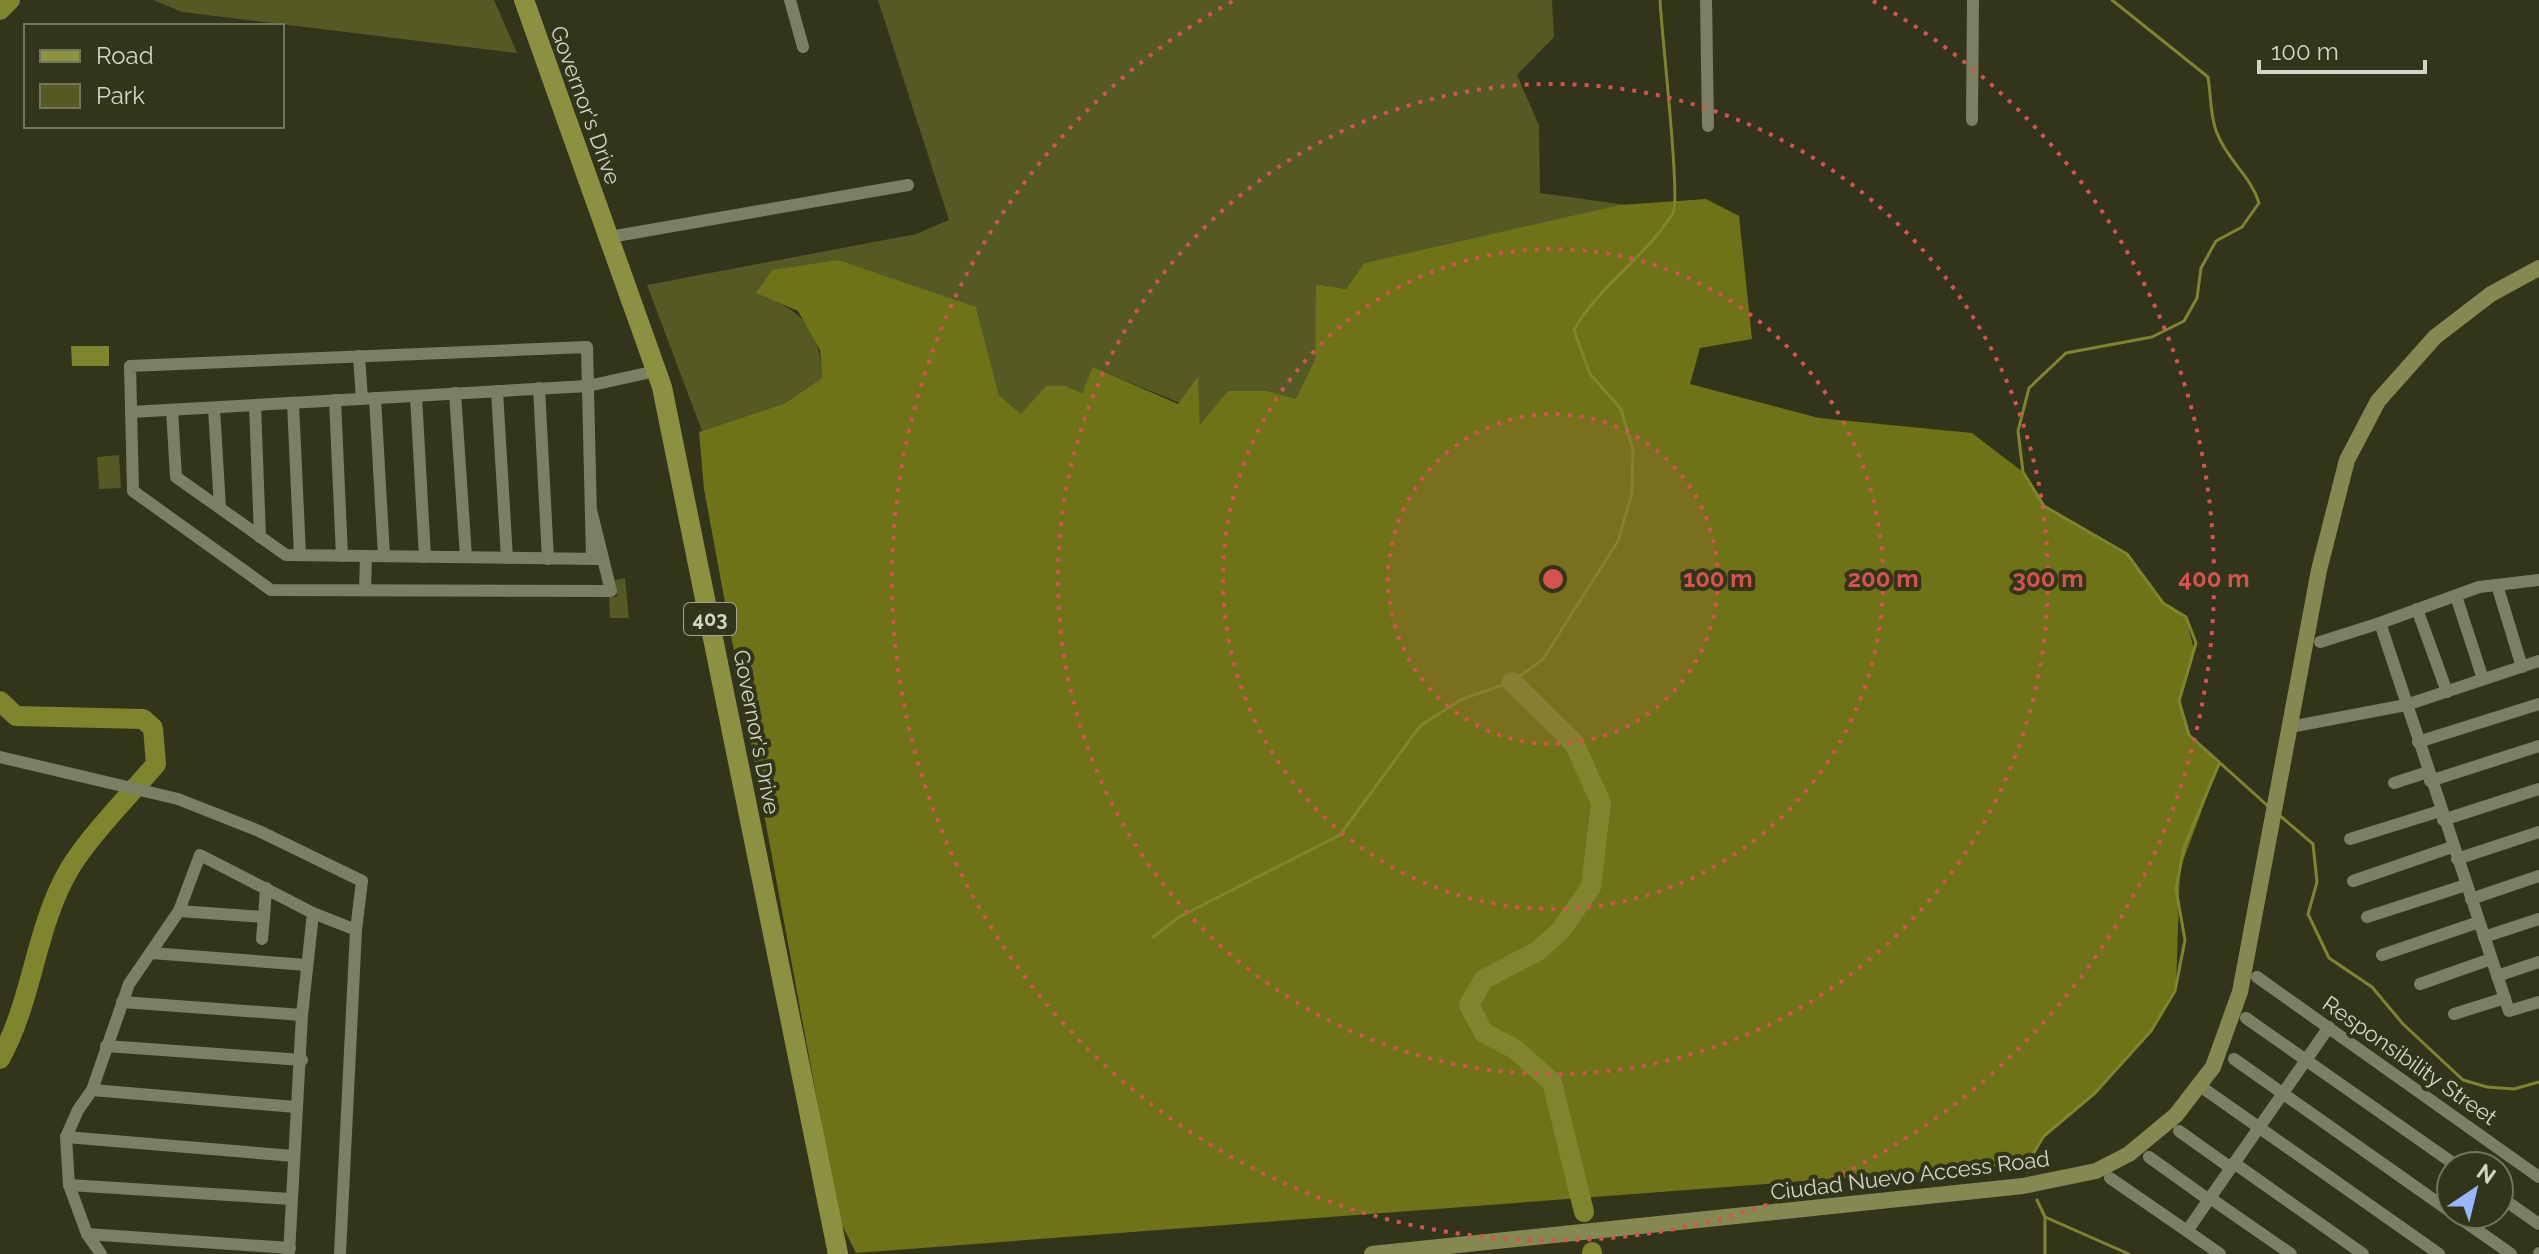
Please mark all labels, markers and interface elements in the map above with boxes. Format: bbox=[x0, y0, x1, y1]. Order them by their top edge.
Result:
street label: Governor's Drive bbox=[545, 22, 627, 188]
legend bbox=[24, 24, 284, 128]
scale bar bbox=[2259, 24, 2425, 74]
text: 100 m bbox=[2271, 37, 2339, 66]
text: Road bbox=[96, 41, 154, 70]
text: Park bbox=[96, 81, 145, 110]
text: 100 m bbox=[1683, 564, 1753, 593]
text: 200 m bbox=[1847, 564, 1919, 593]
text: 300 m bbox=[2013, 564, 2083, 593]
text: 400 m bbox=[2178, 564, 2250, 593]
centre of rings bbox=[1539, 565, 1567, 593]
road number: 403 bbox=[684, 603, 736, 635]
street label: Governor's Drive bbox=[728, 648, 786, 816]
street label: Responsibility Street bbox=[2318, 990, 2503, 1130]
street label: Ciudad Nuevo Access Road bbox=[1769, 1145, 2051, 1205]
north arrow bbox=[2435, 1150, 2515, 1230]
text: N bbox=[2472, 1158, 2501, 1189]

